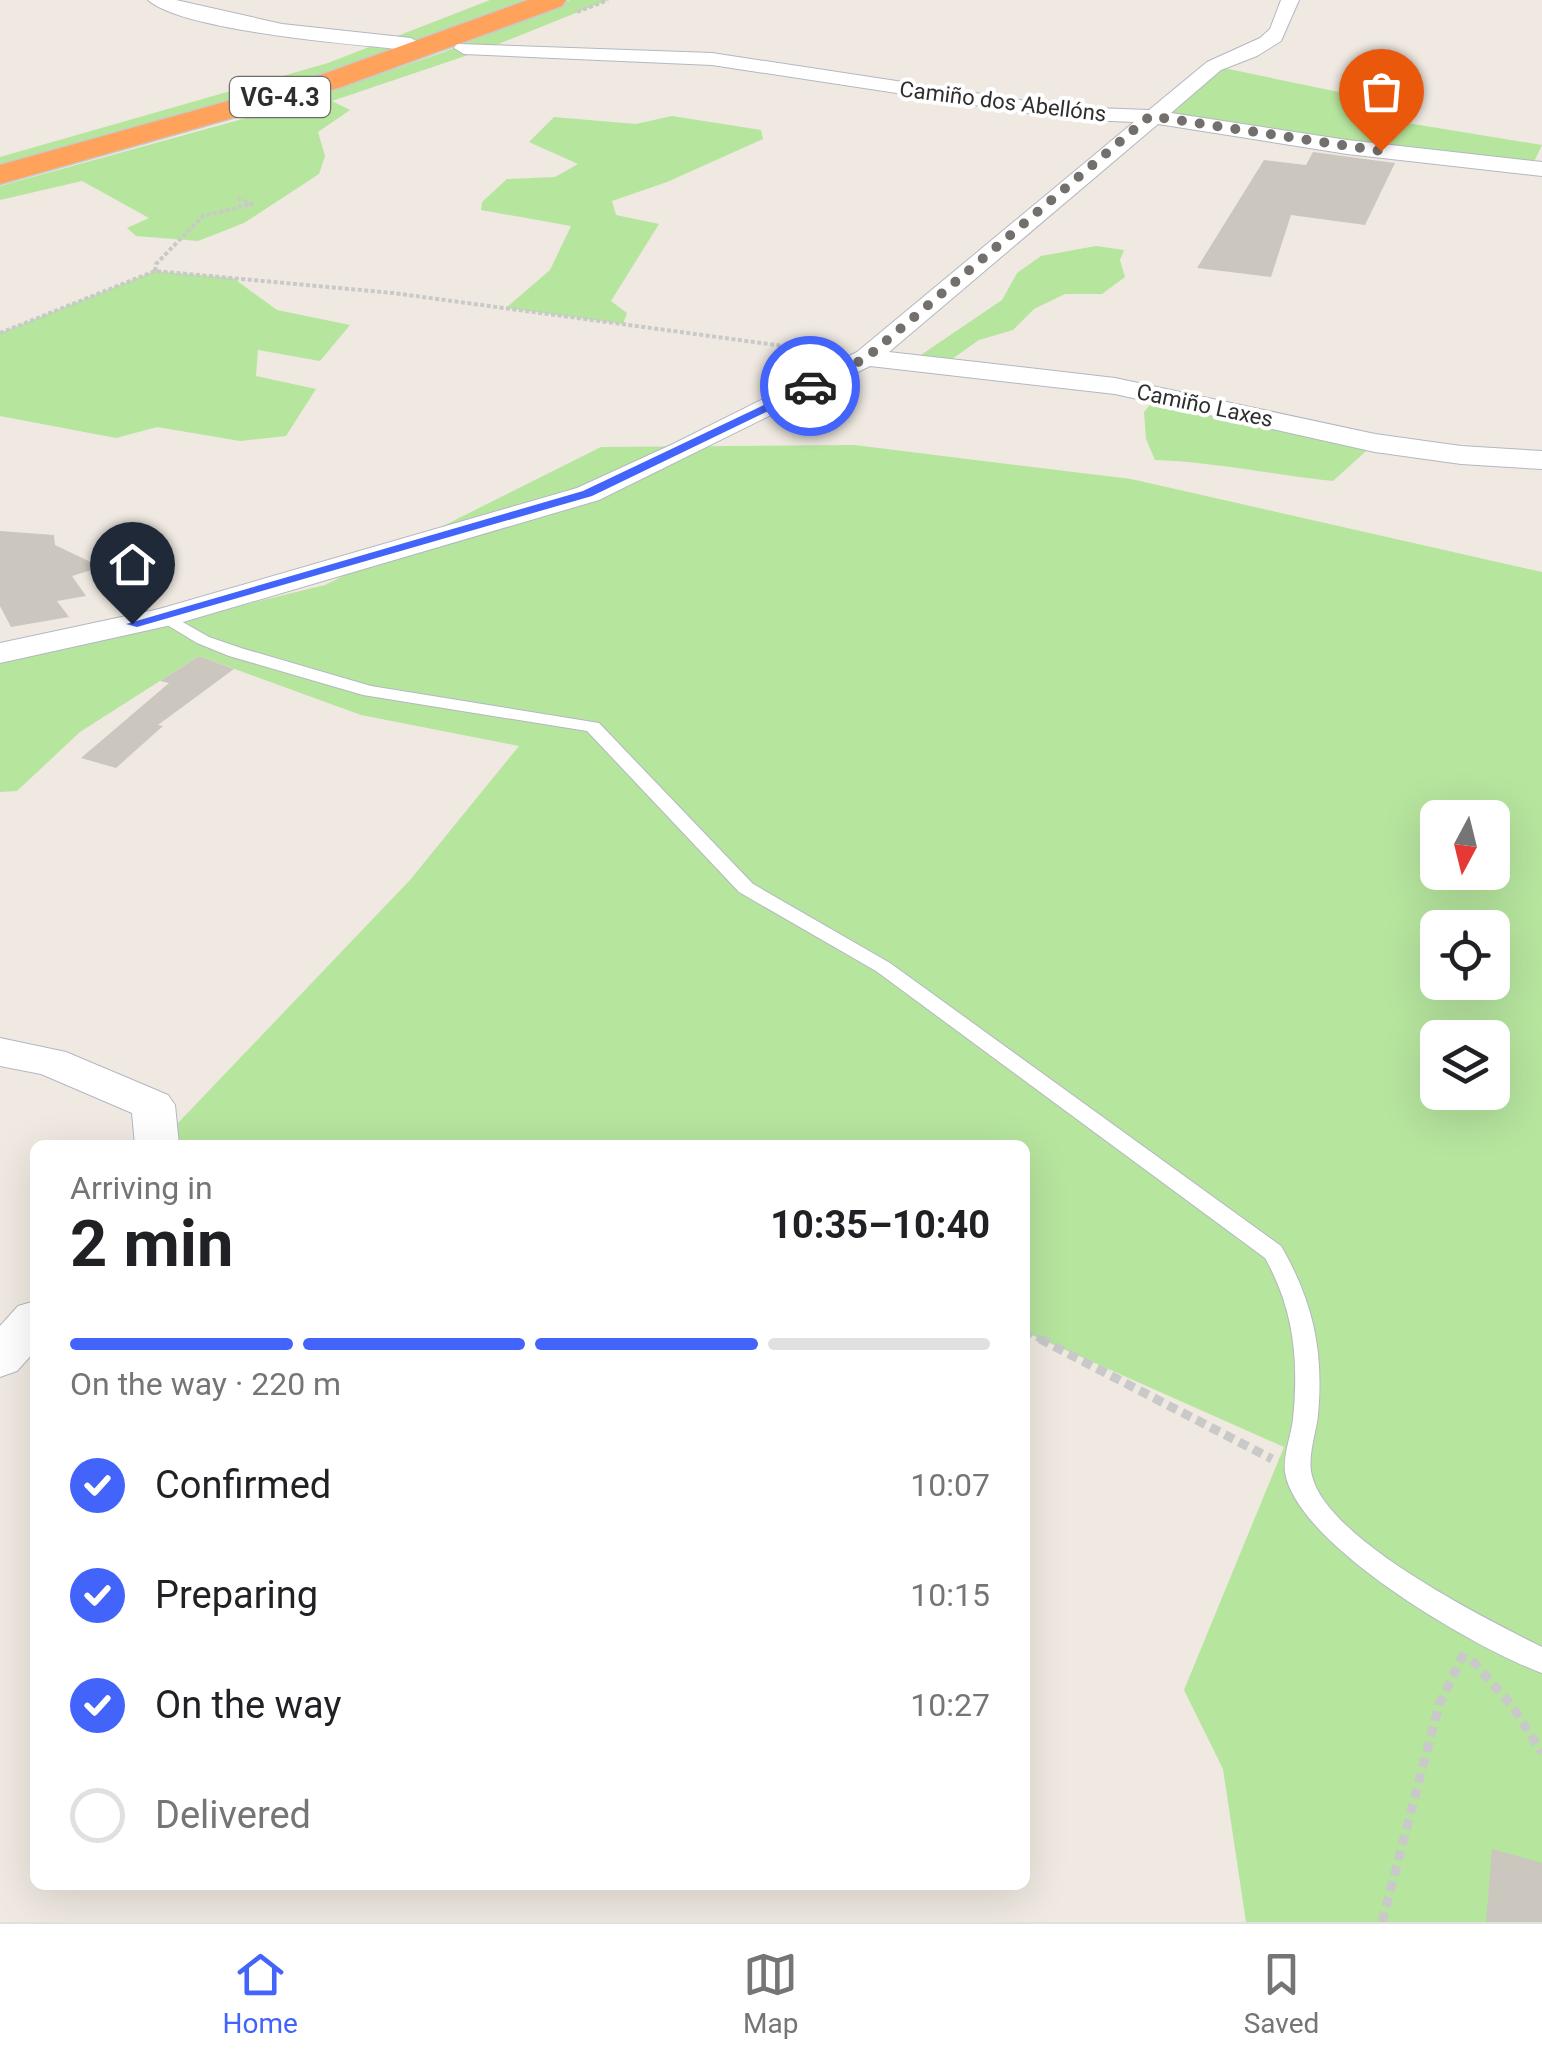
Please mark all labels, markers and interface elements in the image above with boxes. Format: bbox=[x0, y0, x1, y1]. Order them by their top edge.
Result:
pin bbox=[1339, 49, 1424, 152]
icon: bag bbox=[1354, 64, 1409, 119]
street label: Camiño dos Abellóns bbox=[898, 76, 1108, 127]
road number: VG-4.3 bbox=[230, 77, 330, 117]
courier bbox=[760, 336, 860, 436]
icon: car bbox=[783, 359, 838, 414]
street label: Camiño Laxes bbox=[1134, 379, 1275, 432]
pin bbox=[90, 522, 175, 625]
icon: home bbox=[105, 537, 160, 592]
north arrow bbox=[1420, 800, 1510, 890]
map controls bbox=[1420, 800, 1510, 1110]
button: locate bbox=[1420, 910, 1510, 1000]
button: layers bbox=[1420, 1020, 1510, 1110]
text: Arriving in bbox=[70, 1169, 213, 1207]
text: 10:35–10:40 bbox=[770, 1203, 990, 1247]
text: 2 min bbox=[70, 1206, 233, 1282]
text: On the way · 220 m bbox=[70, 1365, 341, 1403]
icon: check bbox=[70, 1458, 125, 1513]
text: Confirmed bbox=[155, 1463, 331, 1507]
text: 10:07 bbox=[910, 1466, 990, 1504]
icon: check bbox=[70, 1568, 125, 1623]
text: Preparing bbox=[155, 1573, 318, 1617]
text: 10:15 bbox=[910, 1576, 990, 1614]
icon: check bbox=[70, 1678, 125, 1733]
text: On the way bbox=[155, 1683, 341, 1727]
text: 10:27 bbox=[910, 1686, 990, 1724]
text: Delivered bbox=[155, 1793, 311, 1837]
tab: Home bbox=[223, 1947, 298, 2040]
tab: Map bbox=[743, 1947, 799, 2040]
tab: Saved bbox=[1244, 1947, 1319, 2040]

